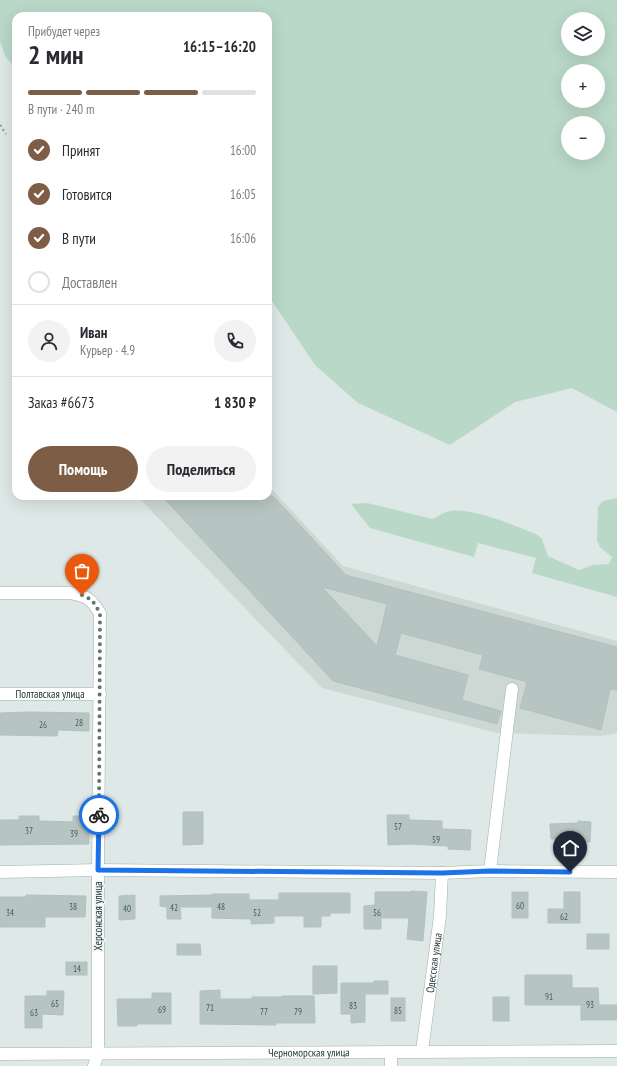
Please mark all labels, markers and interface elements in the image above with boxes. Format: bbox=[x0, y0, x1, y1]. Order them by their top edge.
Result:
map controls bbox=[561, 12, 605, 160]
button: layers bbox=[561, 12, 605, 56]
text: Прибудет через bbox=[28, 23, 100, 40]
text: 16:15–16:20 bbox=[183, 37, 256, 56]
text: 2 мин bbox=[28, 38, 83, 71]
button: + bbox=[561, 64, 605, 108]
text: В пути · 240 m bbox=[28, 101, 94, 118]
button: − bbox=[561, 116, 605, 160]
icon: check bbox=[28, 139, 50, 161]
text: Принят bbox=[62, 141, 100, 160]
text: 16:00 bbox=[230, 142, 256, 159]
icon: check bbox=[28, 183, 50, 205]
text: Готовится bbox=[62, 185, 112, 204]
text: 16:05 bbox=[230, 186, 256, 203]
icon: check bbox=[28, 227, 50, 249]
text: В пути bbox=[62, 229, 96, 248]
text: 16:06 bbox=[230, 230, 256, 247]
text: Доставлен bbox=[62, 273, 117, 292]
button: person bbox=[28, 320, 70, 362]
button: phone bbox=[214, 320, 256, 362]
text: Иван bbox=[80, 323, 107, 342]
text: Курьер · 4.9 bbox=[80, 342, 135, 359]
text: Заказ #6673 bbox=[28, 393, 95, 412]
text: 1 830 ₽ bbox=[214, 393, 256, 412]
button: Помощь bbox=[28, 446, 138, 492]
button: Поделиться bbox=[146, 446, 256, 492]
pin bbox=[65, 554, 99, 595]
icon: bag bbox=[71, 560, 93, 582]
street label: Полтавская улица bbox=[15, 687, 85, 701]
house number: 28 bbox=[75, 717, 83, 728]
house number: 26 bbox=[39, 719, 47, 730]
courier bbox=[79, 795, 119, 835]
icon: bike bbox=[88, 804, 110, 826]
house number: 57 bbox=[394, 821, 402, 832]
house number: 37 bbox=[25, 825, 33, 836]
house number: 39 bbox=[70, 828, 78, 839]
pin bbox=[553, 831, 587, 872]
house number: 59 bbox=[432, 834, 440, 845]
icon: home bbox=[559, 837, 581, 859]
street label: Херсонская улица bbox=[91, 881, 105, 951]
house number: 60 bbox=[516, 900, 524, 911]
house number: 38 bbox=[69, 901, 77, 912]
house number: 48 bbox=[217, 901, 225, 912]
house number: 42 bbox=[170, 902, 178, 913]
house number: 40 bbox=[123, 903, 131, 914]
house number: 34 bbox=[6, 907, 14, 918]
house number: 52 bbox=[253, 907, 261, 918]
house number: 56 bbox=[373, 907, 381, 918]
house number: 62 bbox=[560, 911, 568, 922]
street label: Одесская улица bbox=[423, 932, 445, 994]
house number: 14 bbox=[73, 963, 81, 974]
house number: 91 bbox=[545, 991, 553, 1002]
house number: 65 bbox=[51, 998, 59, 1009]
house number: 93 bbox=[586, 999, 594, 1010]
house number: 83 bbox=[349, 1000, 357, 1011]
house number: 71 bbox=[206, 1002, 214, 1013]
house number: 69 bbox=[158, 1004, 166, 1015]
house number: 85 bbox=[394, 1005, 402, 1016]
house number: 77 bbox=[260, 1006, 268, 1017]
house number: 79 bbox=[294, 1006, 302, 1017]
house number: 63 bbox=[30, 1007, 38, 1018]
street label: Черноморская улица bbox=[268, 1045, 350, 1060]

